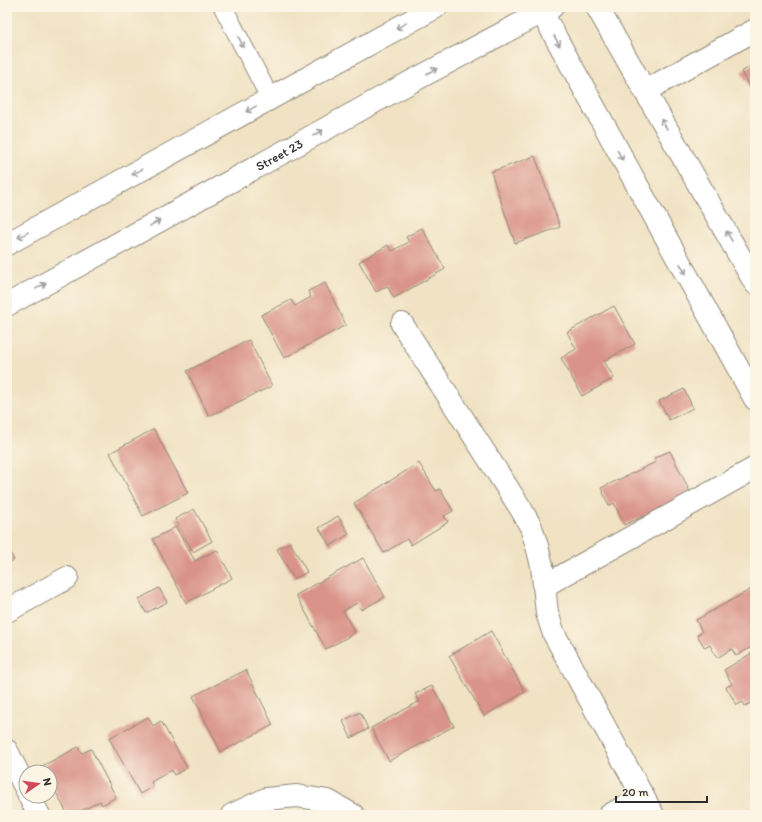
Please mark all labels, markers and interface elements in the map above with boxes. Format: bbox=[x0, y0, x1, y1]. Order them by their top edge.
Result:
one-way arrow bbox=[396, 22, 408, 30]
one-way arrow bbox=[238, 35, 245, 47]
one-way arrow bbox=[554, 35, 562, 47]
one-way arrow bbox=[426, 67, 438, 74]
one-way arrow bbox=[245, 105, 257, 113]
one-way arrow bbox=[660, 118, 667, 130]
one-way arrow bbox=[312, 129, 324, 137]
street label: Street 23 bbox=[253, 136, 305, 174]
one-way arrow bbox=[617, 149, 625, 161]
one-way arrow bbox=[131, 168, 143, 176]
one-way arrow bbox=[149, 219, 161, 227]
one-way arrow bbox=[17, 231, 29, 239]
one-way arrow bbox=[724, 231, 732, 243]
one-way arrow bbox=[680, 263, 688, 275]
one-way arrow bbox=[35, 282, 47, 289]
north arrow bbox=[18, 764, 58, 804]
text: N bbox=[40, 777, 54, 787]
scale bar bbox=[616, 778, 707, 804]
text: 20 m bbox=[622, 785, 649, 799]

